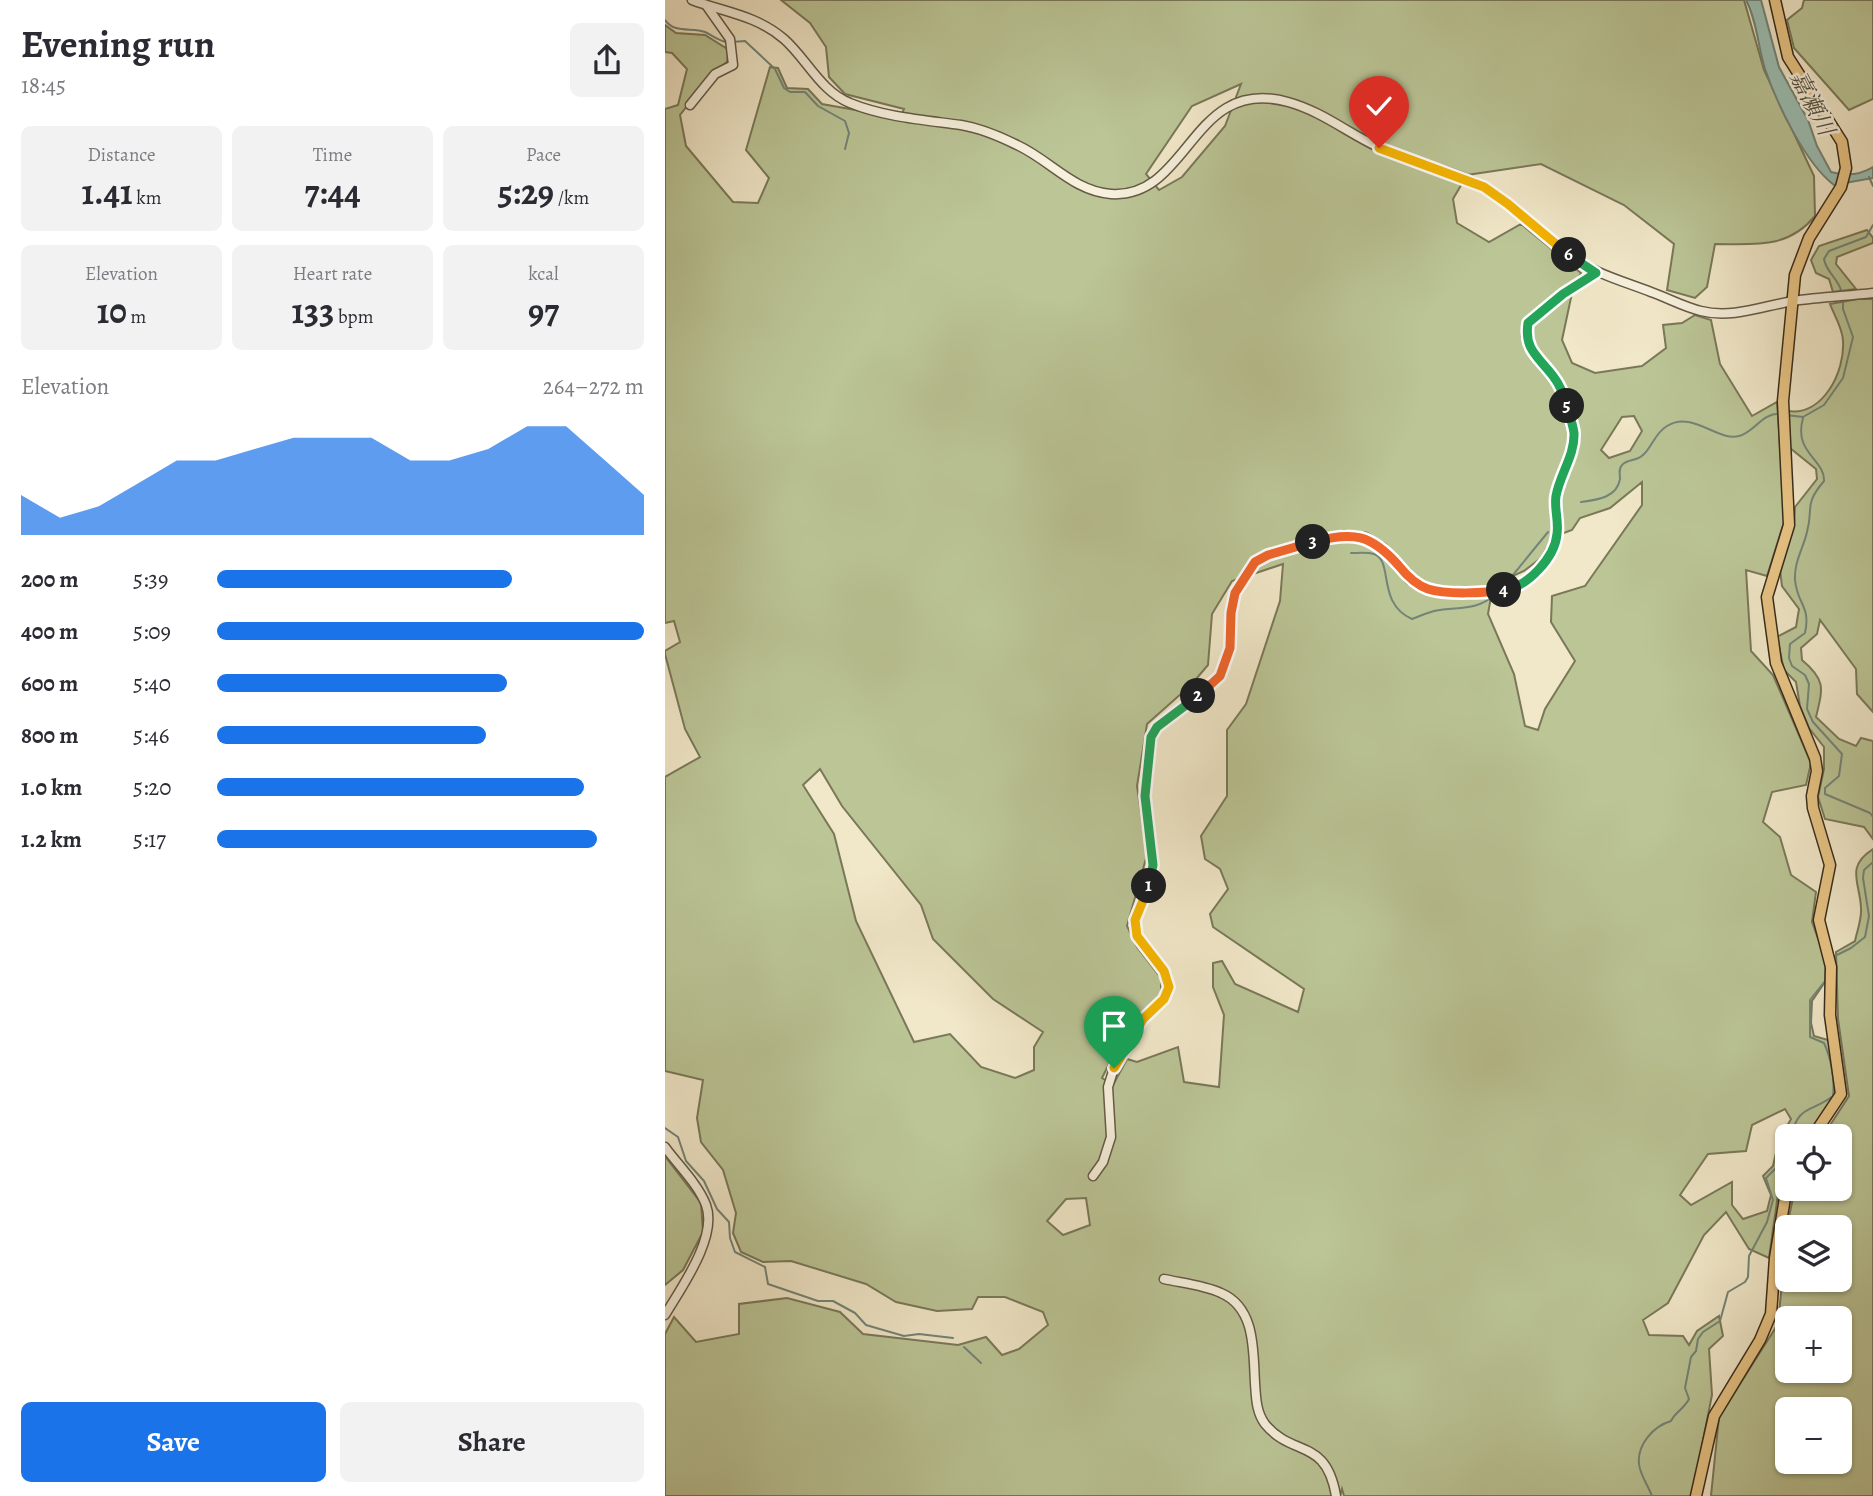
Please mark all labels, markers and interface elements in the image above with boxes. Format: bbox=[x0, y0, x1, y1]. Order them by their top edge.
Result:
text: Evening run bbox=[21, 18, 215, 70]
button: share bbox=[570, 23, 644, 97]
water label: 嘉瀬川 bbox=[1783, 65, 1843, 143]
text: 18:45 bbox=[21, 70, 66, 101]
pin bbox=[1349, 76, 1409, 148]
icon: check bbox=[1360, 87, 1398, 125]
text: Distance bbox=[87, 142, 156, 168]
text: Time bbox=[313, 142, 352, 168]
text: Pace bbox=[526, 142, 561, 168]
text: 1.41 bbox=[81, 168, 133, 216]
text: 7:44 bbox=[304, 168, 361, 216]
text: 5:29 bbox=[498, 168, 554, 216]
text: km bbox=[133, 185, 162, 211]
text: /km bbox=[554, 185, 589, 211]
pin: 6 bbox=[1551, 238, 1587, 272]
text: 6 bbox=[1564, 241, 1573, 267]
text: Elevation bbox=[85, 261, 158, 287]
text: Heart rate bbox=[293, 261, 372, 287]
text: kcal bbox=[528, 261, 559, 287]
text: 10 bbox=[97, 287, 127, 335]
text: 133 bbox=[292, 287, 334, 335]
text: 97 bbox=[528, 287, 559, 335]
text: m bbox=[127, 304, 146, 330]
text: bpm bbox=[334, 304, 373, 330]
text: Elevation bbox=[21, 371, 109, 402]
text: 264–272 m bbox=[543, 371, 644, 402]
pin: 5 bbox=[1549, 388, 1585, 424]
text: 5 bbox=[1562, 392, 1571, 418]
pin: 3 bbox=[1295, 524, 1331, 560]
text: 3 bbox=[1308, 528, 1317, 554]
text: 200 m bbox=[21, 564, 79, 595]
text: 5:39 bbox=[133, 564, 168, 595]
pin: 4 bbox=[1487, 572, 1521, 608]
text: 4 bbox=[1499, 576, 1508, 602]
text: 400 m bbox=[21, 616, 78, 647]
text: 5:09 bbox=[133, 616, 171, 647]
text: 600 m bbox=[21, 668, 78, 699]
text: 5:40 bbox=[133, 668, 171, 699]
pin: 2 bbox=[1181, 678, 1215, 714]
text: 2 bbox=[1193, 682, 1202, 708]
text: 800 m bbox=[21, 720, 78, 751]
text: 5:46 bbox=[133, 720, 169, 751]
text: 1.0 km bbox=[21, 772, 82, 803]
text: 5:20 bbox=[133, 772, 172, 803]
text: 1.2 km bbox=[21, 824, 82, 855]
text: 5:17 bbox=[133, 824, 166, 855]
pin: 1 bbox=[1131, 868, 1167, 903]
text: 1 bbox=[1145, 872, 1152, 898]
pin bbox=[1084, 996, 1144, 1068]
icon: arrive bbox=[1095, 1007, 1133, 1045]
map controls bbox=[1775, 1124, 1852, 1474]
button: locate bbox=[1775, 1124, 1852, 1201]
button: layers bbox=[1775, 1215, 1852, 1292]
button: + bbox=[1775, 1306, 1852, 1383]
button: − bbox=[1775, 1397, 1852, 1474]
button: Save bbox=[21, 1402, 326, 1482]
button: Share bbox=[340, 1402, 644, 1482]

